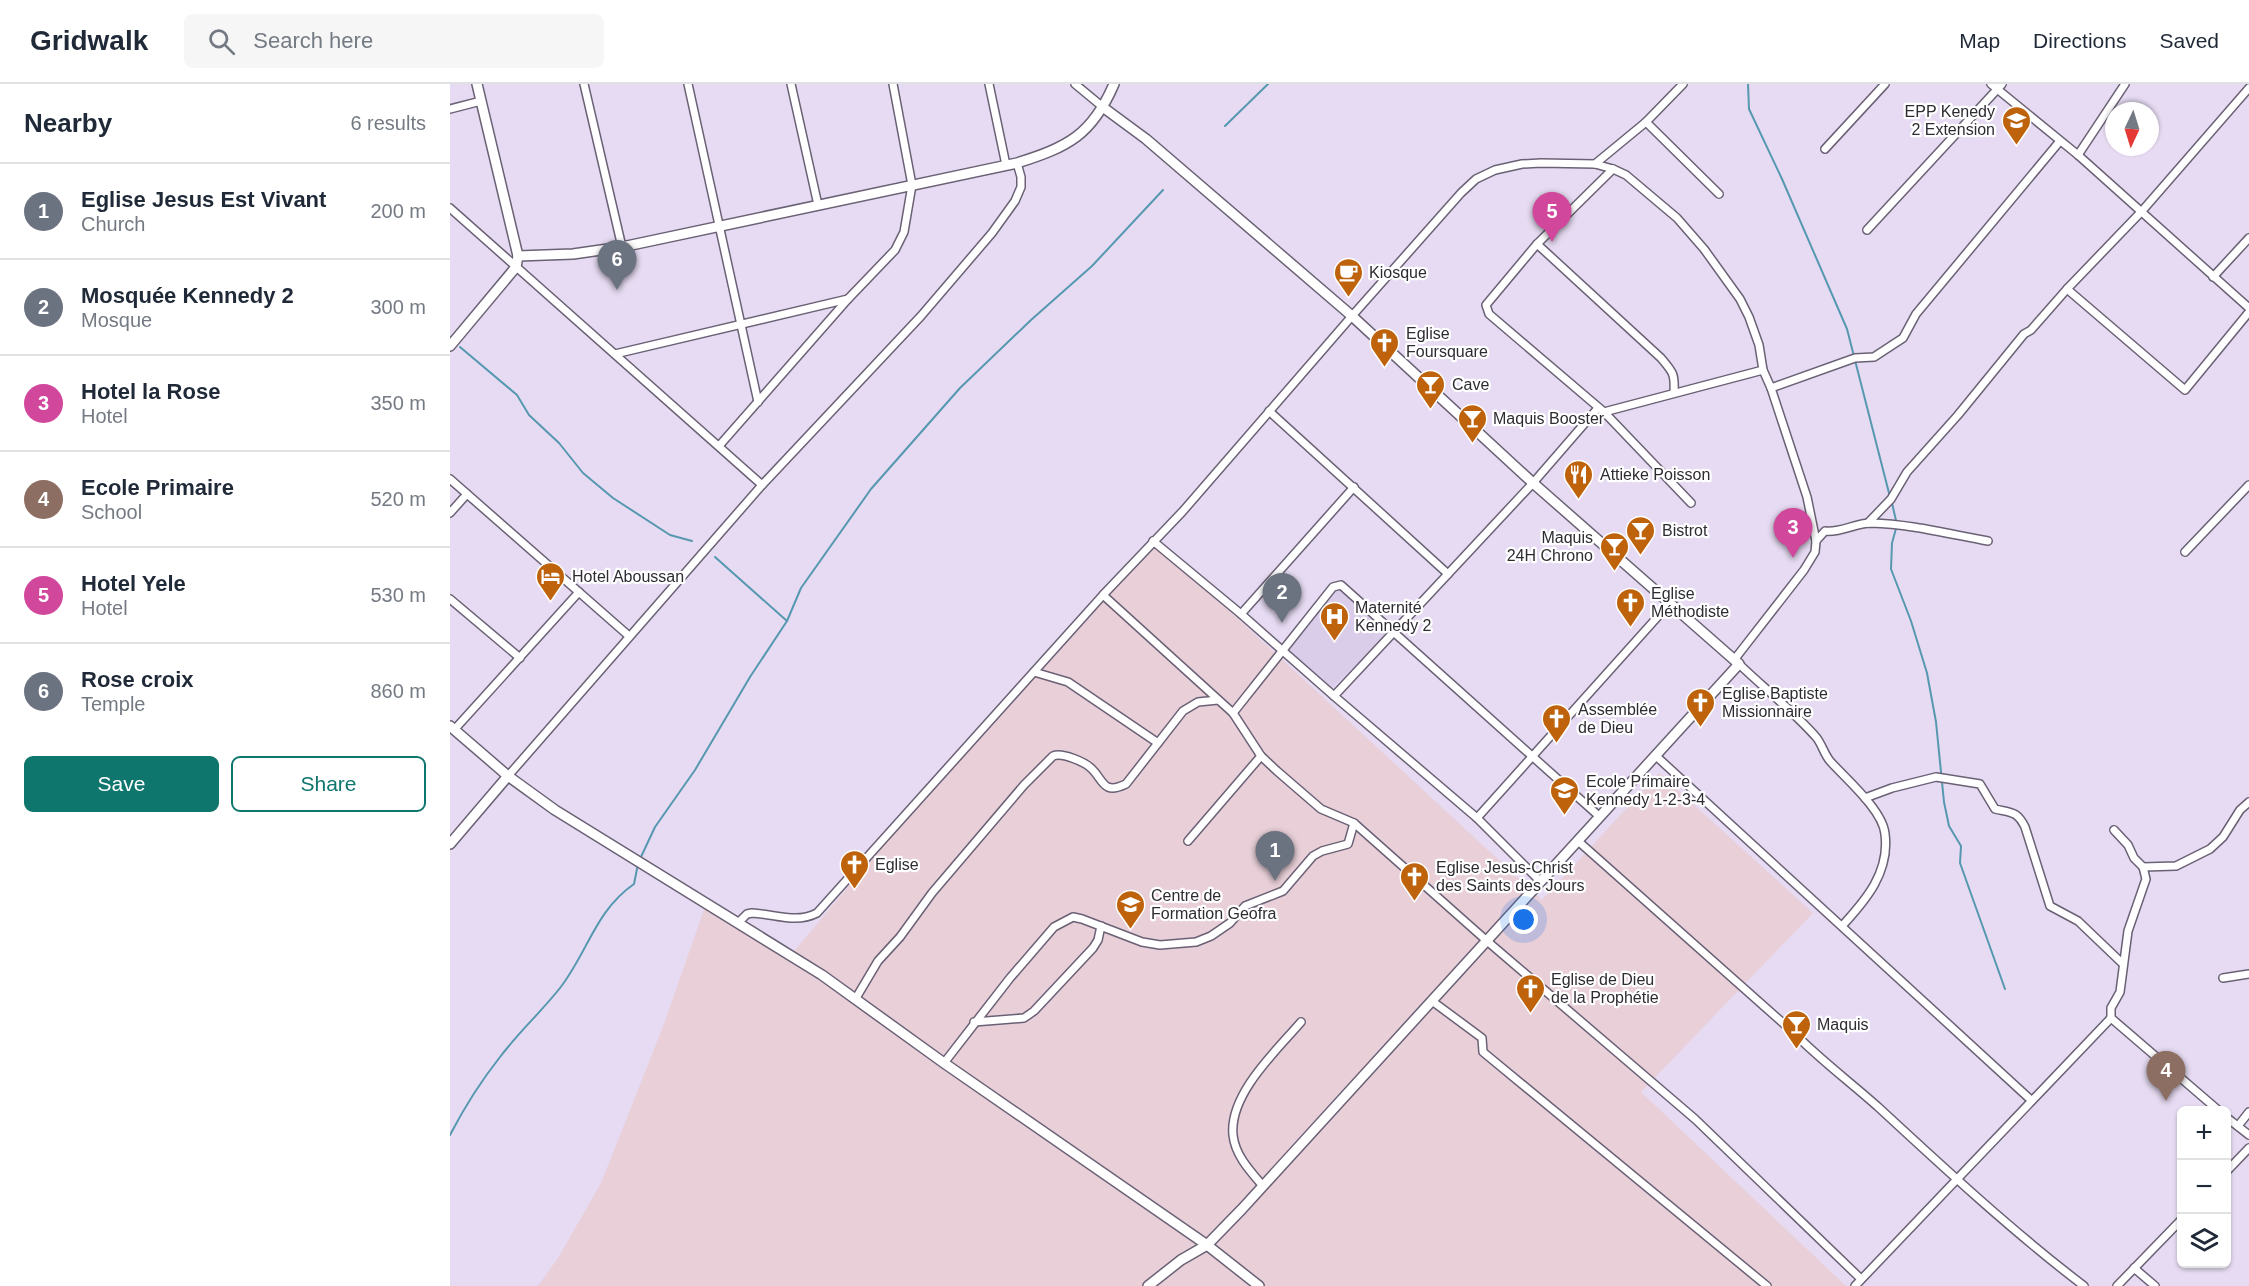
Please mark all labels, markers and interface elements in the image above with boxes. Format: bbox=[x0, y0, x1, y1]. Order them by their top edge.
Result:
search box bbox=[184, 14, 604, 68]
text: Gridwalk bbox=[30, 25, 148, 56]
icon: search bbox=[205, 25, 238, 58]
text: Search here bbox=[253, 28, 373, 53]
text: Map bbox=[1959, 29, 2000, 52]
text: Directions bbox=[2033, 29, 2126, 52]
text: Saved bbox=[2159, 29, 2219, 52]
north arrow bbox=[2105, 102, 2159, 156]
place label: EPP Kenedy 2 Extension bbox=[1905, 103, 1995, 138]
school or university icon: EPP Kenedy 2 Extension bbox=[2000, 104, 2032, 146]
text: Nearby bbox=[24, 108, 112, 138]
text: 6 results bbox=[350, 112, 426, 134]
text: Eglise Jesus Est Vivant bbox=[81, 187, 326, 212]
pin: 5 bbox=[1532, 192, 1572, 242]
text: 1 bbox=[38, 200, 49, 222]
text: 200 m bbox=[370, 200, 426, 222]
text: Church bbox=[81, 213, 145, 235]
pin: 6 bbox=[598, 240, 636, 290]
cafe icon: Kiosque bbox=[1332, 256, 1364, 298]
place label: Kiosque bbox=[1369, 264, 1427, 281]
text: Mosquée Kennedy 2 bbox=[81, 283, 294, 308]
text: 2 bbox=[38, 296, 49, 318]
text: 300 m bbox=[370, 296, 426, 318]
text: Mosque bbox=[81, 309, 152, 331]
place label: Eglise Foursquare bbox=[1406, 325, 1488, 360]
church icon: Eglise Foursquare bbox=[1369, 326, 1401, 368]
bar icon: Cave bbox=[1415, 368, 1447, 410]
place label: Cave bbox=[1452, 376, 1489, 393]
text: Hotel la Rose bbox=[81, 379, 220, 404]
text: 3 bbox=[38, 392, 49, 414]
text: 350 m bbox=[370, 392, 426, 414]
bar icon: Maquis Booster bbox=[1456, 402, 1488, 444]
text: Hotel bbox=[81, 405, 128, 427]
place label: Maquis Booster bbox=[1493, 410, 1605, 427]
restaurant icon: Attieke Poisson bbox=[1563, 458, 1595, 500]
place label: Attieke Poisson bbox=[1600, 466, 1710, 483]
text: Ecole Primaire bbox=[81, 475, 234, 500]
text: 4 bbox=[38, 488, 49, 510]
text: 520 m bbox=[370, 488, 426, 510]
text: School bbox=[81, 501, 142, 523]
pin: 3 bbox=[1774, 508, 1812, 558]
bar icon: Bistrot bbox=[1625, 514, 1657, 556]
place label: Bistrot bbox=[1662, 522, 1708, 539]
place label: Maquis 24H Chrono bbox=[1507, 529, 1593, 564]
bar icon: Maquis 24H Chrono bbox=[1598, 530, 1630, 572]
hotel icon: Hotel Aboussan bbox=[535, 560, 567, 602]
place label: Hotel Aboussan bbox=[572, 568, 684, 585]
text: Hotel Yele bbox=[81, 571, 186, 596]
pin: 2 bbox=[1262, 574, 1302, 623]
text: 5 bbox=[38, 584, 49, 606]
text: 530 m bbox=[370, 584, 426, 606]
place label: Eglise Méthodiste bbox=[1651, 585, 1729, 620]
church icon: Eglise Méthodiste bbox=[1614, 586, 1646, 628]
text: Hotel bbox=[81, 597, 128, 619]
place label: Maternité Kennedy 2 bbox=[1355, 599, 1432, 634]
hospital icon: Maternité Kennedy 2 bbox=[1318, 600, 1350, 642]
text: Rose croix bbox=[81, 667, 194, 692]
text: 6 bbox=[38, 680, 49, 702]
text: 860 m bbox=[370, 680, 426, 702]
place label: Eglise Baptiste Missionnaire bbox=[1722, 685, 1828, 720]
church icon: Eglise Baptiste Missionnaire bbox=[1685, 686, 1717, 728]
text: Temple bbox=[81, 693, 145, 715]
place label: Assemblée de Dieu bbox=[1578, 701, 1657, 736]
church icon: Assemblée de Dieu bbox=[1541, 702, 1573, 744]
button: Save bbox=[24, 756, 219, 812]
button: Share bbox=[231, 756, 426, 812]
place label: Ecole Primaire Kennedy 1-2-3-4 bbox=[1586, 773, 1705, 808]
school or university icon: Ecole Primaire Kennedy 1-2-3-4 bbox=[1549, 774, 1581, 816]
pin: 1 bbox=[1256, 832, 1294, 881]
church icon: Eglise bbox=[838, 848, 870, 890]
place label: Eglise bbox=[875, 856, 919, 873]
place label: Eglise Jesus-Christ des Saints des Jours bbox=[1436, 859, 1585, 894]
church icon: Eglise Jesus-Christ des Saints des Jours bbox=[1399, 860, 1431, 902]
place label: Centre de Formation Geofra bbox=[1151, 887, 1276, 922]
school or university icon: Centre de Formation Geofra bbox=[1114, 888, 1146, 930]
your location bbox=[1509, 905, 1538, 934]
place label: Eglise de Dieu de la Prophétie bbox=[1551, 971, 1659, 1006]
church icon: Eglise de Dieu de la Prophétie bbox=[1514, 972, 1546, 1014]
bar icon: Maquis bbox=[1780, 1008, 1812, 1050]
place label: Maquis bbox=[1817, 1016, 1869, 1033]
pin: 4 bbox=[2146, 1052, 2186, 1101]
map controls bbox=[2177, 1106, 2231, 1268]
button: + bbox=[2177, 1106, 2231, 1160]
button: − bbox=[2177, 1160, 2231, 1214]
button: layers bbox=[2177, 1214, 2231, 1268]

